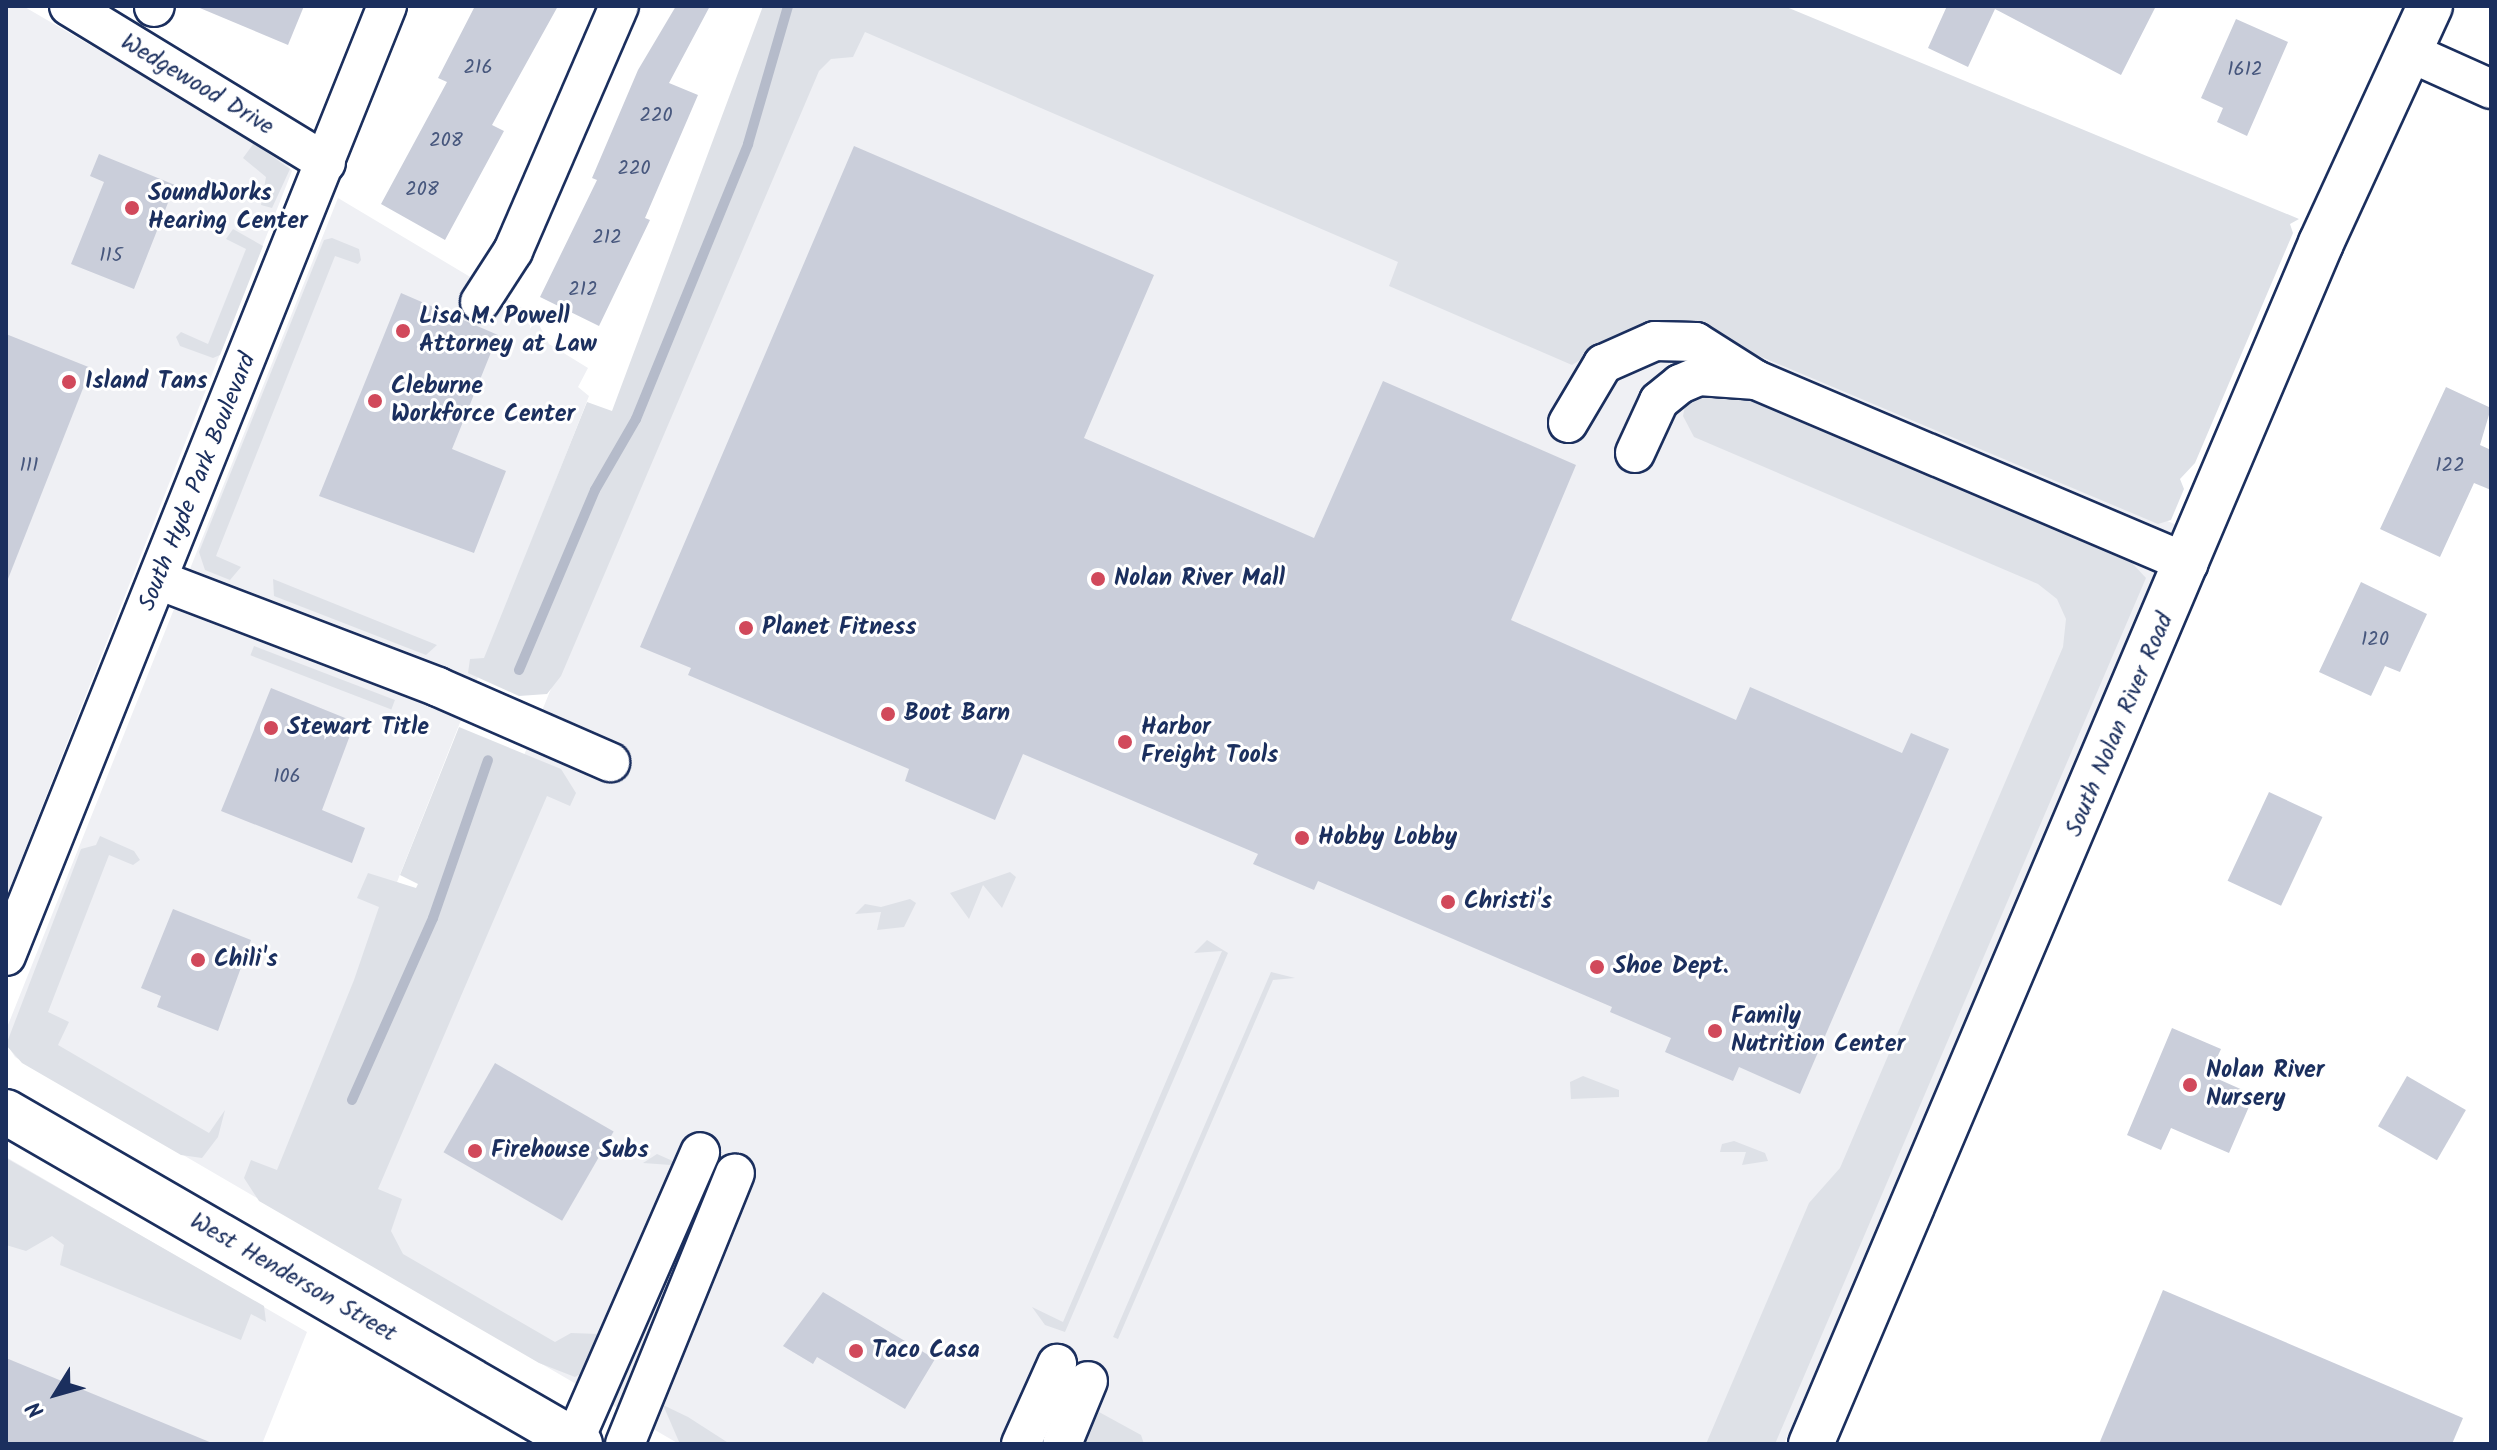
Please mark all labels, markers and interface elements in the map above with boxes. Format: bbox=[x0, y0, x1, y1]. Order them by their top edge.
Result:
street label: Wedgewood Drive bbox=[115, 28, 279, 142]
house number: 216 bbox=[463, 56, 493, 80]
house number: 1612 bbox=[2227, 58, 2263, 82]
house number: 220 bbox=[639, 104, 673, 128]
house number: 208 bbox=[429, 129, 463, 153]
house number: 220 bbox=[617, 157, 651, 181]
house number: 208 bbox=[405, 178, 439, 202]
place label: SoundWorks Hearing Center bbox=[148, 180, 308, 236]
marker: SoundWorks Hearing Center bbox=[123, 199, 141, 217]
house number: 212 bbox=[592, 226, 622, 250]
house number: 115 bbox=[99, 244, 123, 268]
house number: 212 bbox=[568, 278, 598, 302]
place label: Lisa M. Powell Attorney at Law bbox=[419, 303, 597, 359]
marker: Lisa M. Powell Attorney at Law bbox=[394, 322, 412, 340]
street label: South Hyde Park Boulevard bbox=[133, 349, 263, 615]
place label: Island Tans bbox=[85, 368, 208, 396]
marker: Island Tans bbox=[60, 373, 78, 391]
place label: Cleburne Workforce Center bbox=[391, 373, 575, 429]
marker: Cleburne Workforce Center bbox=[366, 392, 384, 410]
house number: 111 bbox=[20, 454, 38, 478]
house number: 122 bbox=[2435, 454, 2465, 478]
place label: Nolan River Mall bbox=[1114, 565, 1285, 593]
marker: Nolan River Mall bbox=[1089, 570, 1107, 588]
street label: South Nolan River Road bbox=[2060, 609, 2180, 841]
place label: Planet Fitness bbox=[762, 614, 916, 642]
marker: Planet Fitness bbox=[737, 619, 755, 637]
house number: 120 bbox=[2361, 628, 2389, 652]
place label: Boot Barn bbox=[904, 700, 1010, 728]
marker: Boot Barn bbox=[879, 705, 897, 723]
place label: Stewart Title bbox=[287, 714, 429, 742]
place label: Harbor Freight Tools bbox=[1141, 714, 1278, 770]
marker: Stewart Title bbox=[262, 719, 280, 737]
marker: Harbor Freight Tools bbox=[1116, 733, 1134, 751]
house number: 106 bbox=[273, 765, 301, 789]
place label: Hobby Lobby bbox=[1318, 824, 1457, 852]
marker: Hobby Lobby bbox=[1293, 829, 1311, 847]
place label: Christi's bbox=[1464, 888, 1552, 916]
marker: Christi's bbox=[1439, 893, 1457, 911]
place label: Chili's bbox=[214, 946, 278, 974]
marker: Chili's bbox=[189, 951, 207, 969]
place label: Shoe Dept. bbox=[1613, 953, 1729, 981]
marker: Shoe Dept. bbox=[1588, 958, 1606, 976]
place label: Family Nutrition Center bbox=[1731, 1003, 1905, 1059]
marker: Family Nutrition Center bbox=[1706, 1022, 1724, 1040]
place label: Nolan River Nursery bbox=[2206, 1057, 2324, 1113]
marker: Nolan River Nursery bbox=[2181, 1076, 2199, 1094]
place label: Firehouse Subs bbox=[491, 1137, 649, 1165]
marker: Firehouse Subs bbox=[466, 1142, 484, 1160]
street label: West Henderson Street bbox=[185, 1207, 401, 1349]
place label: Taco Casa bbox=[872, 1337, 980, 1365]
marker: Taco Casa bbox=[847, 1342, 865, 1360]
north arrow bbox=[16, 1354, 96, 1434]
text: N bbox=[18, 1393, 55, 1425]

